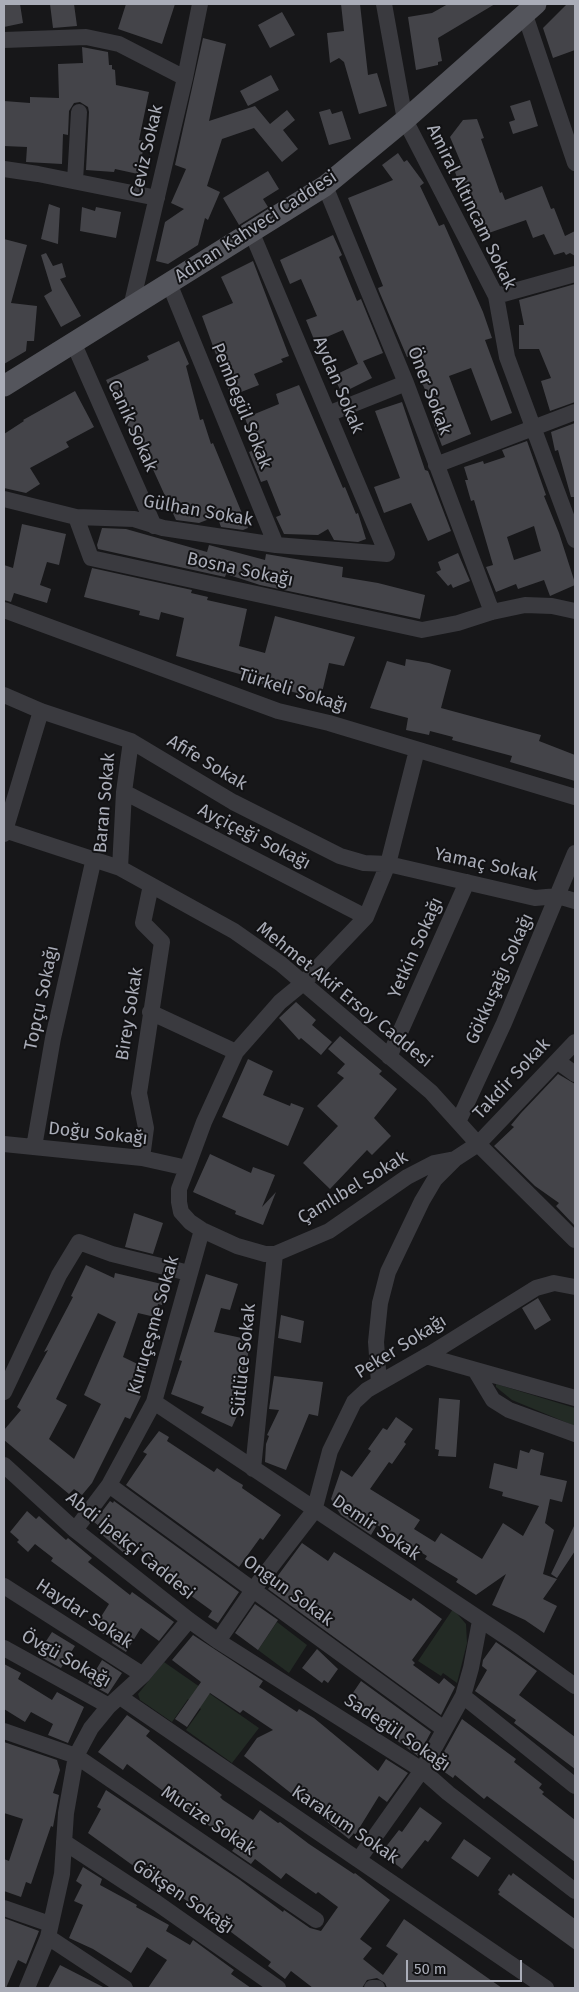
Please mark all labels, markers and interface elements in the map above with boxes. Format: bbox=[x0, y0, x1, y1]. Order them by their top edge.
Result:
street label: Ceviz Sokak bbox=[126, 103, 168, 199]
street label: Amiral Altıncam Sokak bbox=[422, 121, 520, 293]
street label: Adnan Kahveci Caddesi bbox=[171, 166, 341, 288]
street label: Aydan Sokak bbox=[308, 333, 368, 437]
street label: Pembegül Sokak bbox=[206, 340, 276, 472]
street label: Öner Sokak bbox=[402, 344, 456, 438]
street label: Canik Sokak bbox=[102, 377, 162, 475]
street label: Gülhan Sokak bbox=[141, 491, 255, 531]
street label: Bosna Sokağı bbox=[185, 548, 295, 592]
street label: Türkeli Sokağı bbox=[236, 664, 350, 718]
street label: Afife Sokak bbox=[163, 731, 251, 795]
street label: Baran Sokak bbox=[90, 752, 120, 854]
street label: Ayçiçeği Sokağı bbox=[194, 799, 314, 875]
street label: Yamaç Sokak bbox=[432, 844, 540, 886]
street label: Yetkin Sokağı bbox=[384, 894, 448, 1002]
street label: Gökkuşağı Sokağı bbox=[461, 910, 539, 1048]
street label: Mehmet Akif Ersoy Caddesi bbox=[252, 918, 436, 1072]
street label: Topçu Sokağı bbox=[20, 944, 64, 1052]
street label: Birey Sokak bbox=[112, 966, 148, 1062]
street label: Takdir Sokak bbox=[469, 1034, 555, 1124]
street label: Doğu Sokağı bbox=[47, 1118, 149, 1150]
street label: Çamlıbel Sokak bbox=[294, 1147, 412, 1229]
street label: Kuruçeşme Sokak bbox=[124, 1253, 184, 1397]
street label: Sütlüce Sokak bbox=[227, 1302, 261, 1418]
street label: Peker Sokağı bbox=[351, 1310, 451, 1384]
street label: Abdi İpekçi Caddesi bbox=[61, 1487, 199, 1605]
street label: Demir Sokak bbox=[328, 1491, 424, 1565]
street label: Ongun Sokak bbox=[239, 1551, 337, 1631]
street label: Haydar Sokak bbox=[32, 1575, 136, 1653]
street label: Övgü Sokağı bbox=[17, 1626, 115, 1692]
street label: Sadegül Sokağı bbox=[340, 1690, 454, 1776]
street label: Karakum Sokak bbox=[287, 1781, 403, 1869]
street label: Mucize Sokak bbox=[157, 1782, 259, 1860]
street label: Gökşen Sokağı bbox=[128, 1855, 238, 1939]
scale bar bbox=[409, 1950, 525, 1982]
text: 50 m bbox=[414, 1960, 447, 1978]

